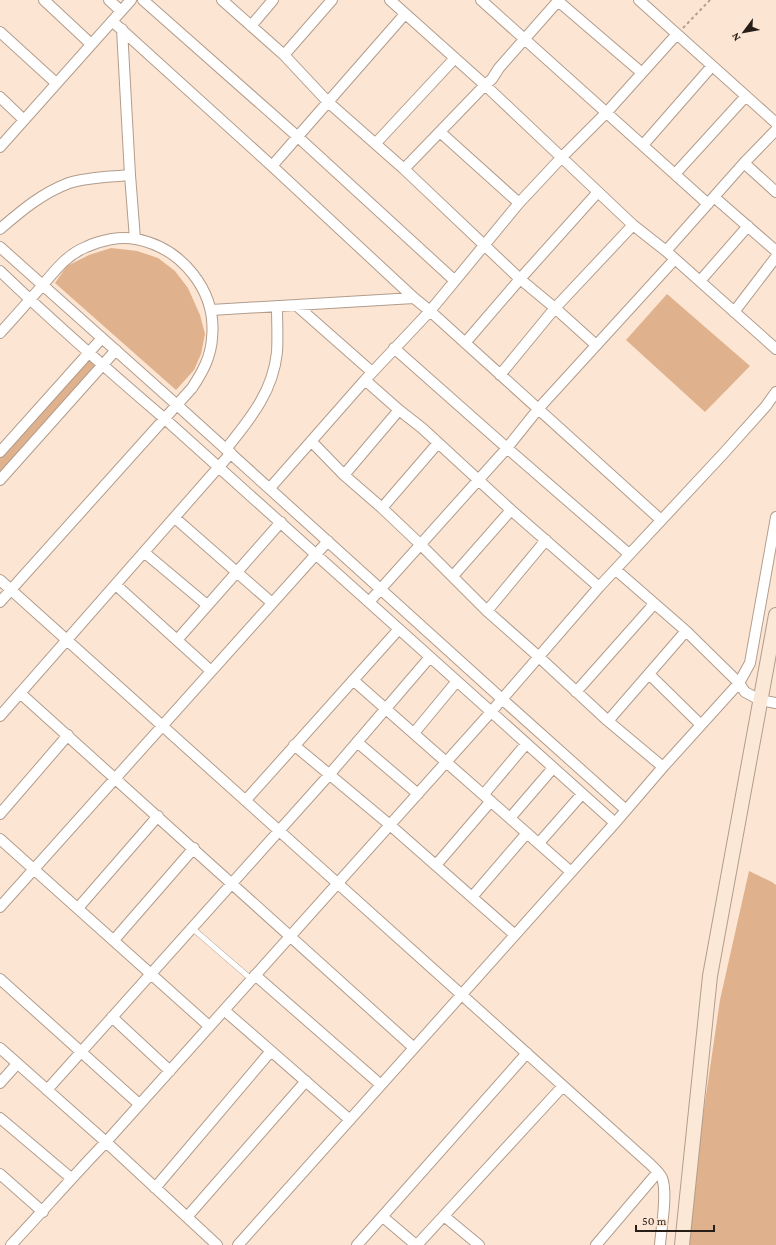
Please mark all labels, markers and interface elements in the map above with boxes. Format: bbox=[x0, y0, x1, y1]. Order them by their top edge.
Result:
north arrow bbox=[724, 12, 764, 52]
text: N bbox=[728, 31, 743, 44]
scale bar bbox=[636, 1207, 714, 1233]
text: 50 m bbox=[642, 1214, 667, 1228]

